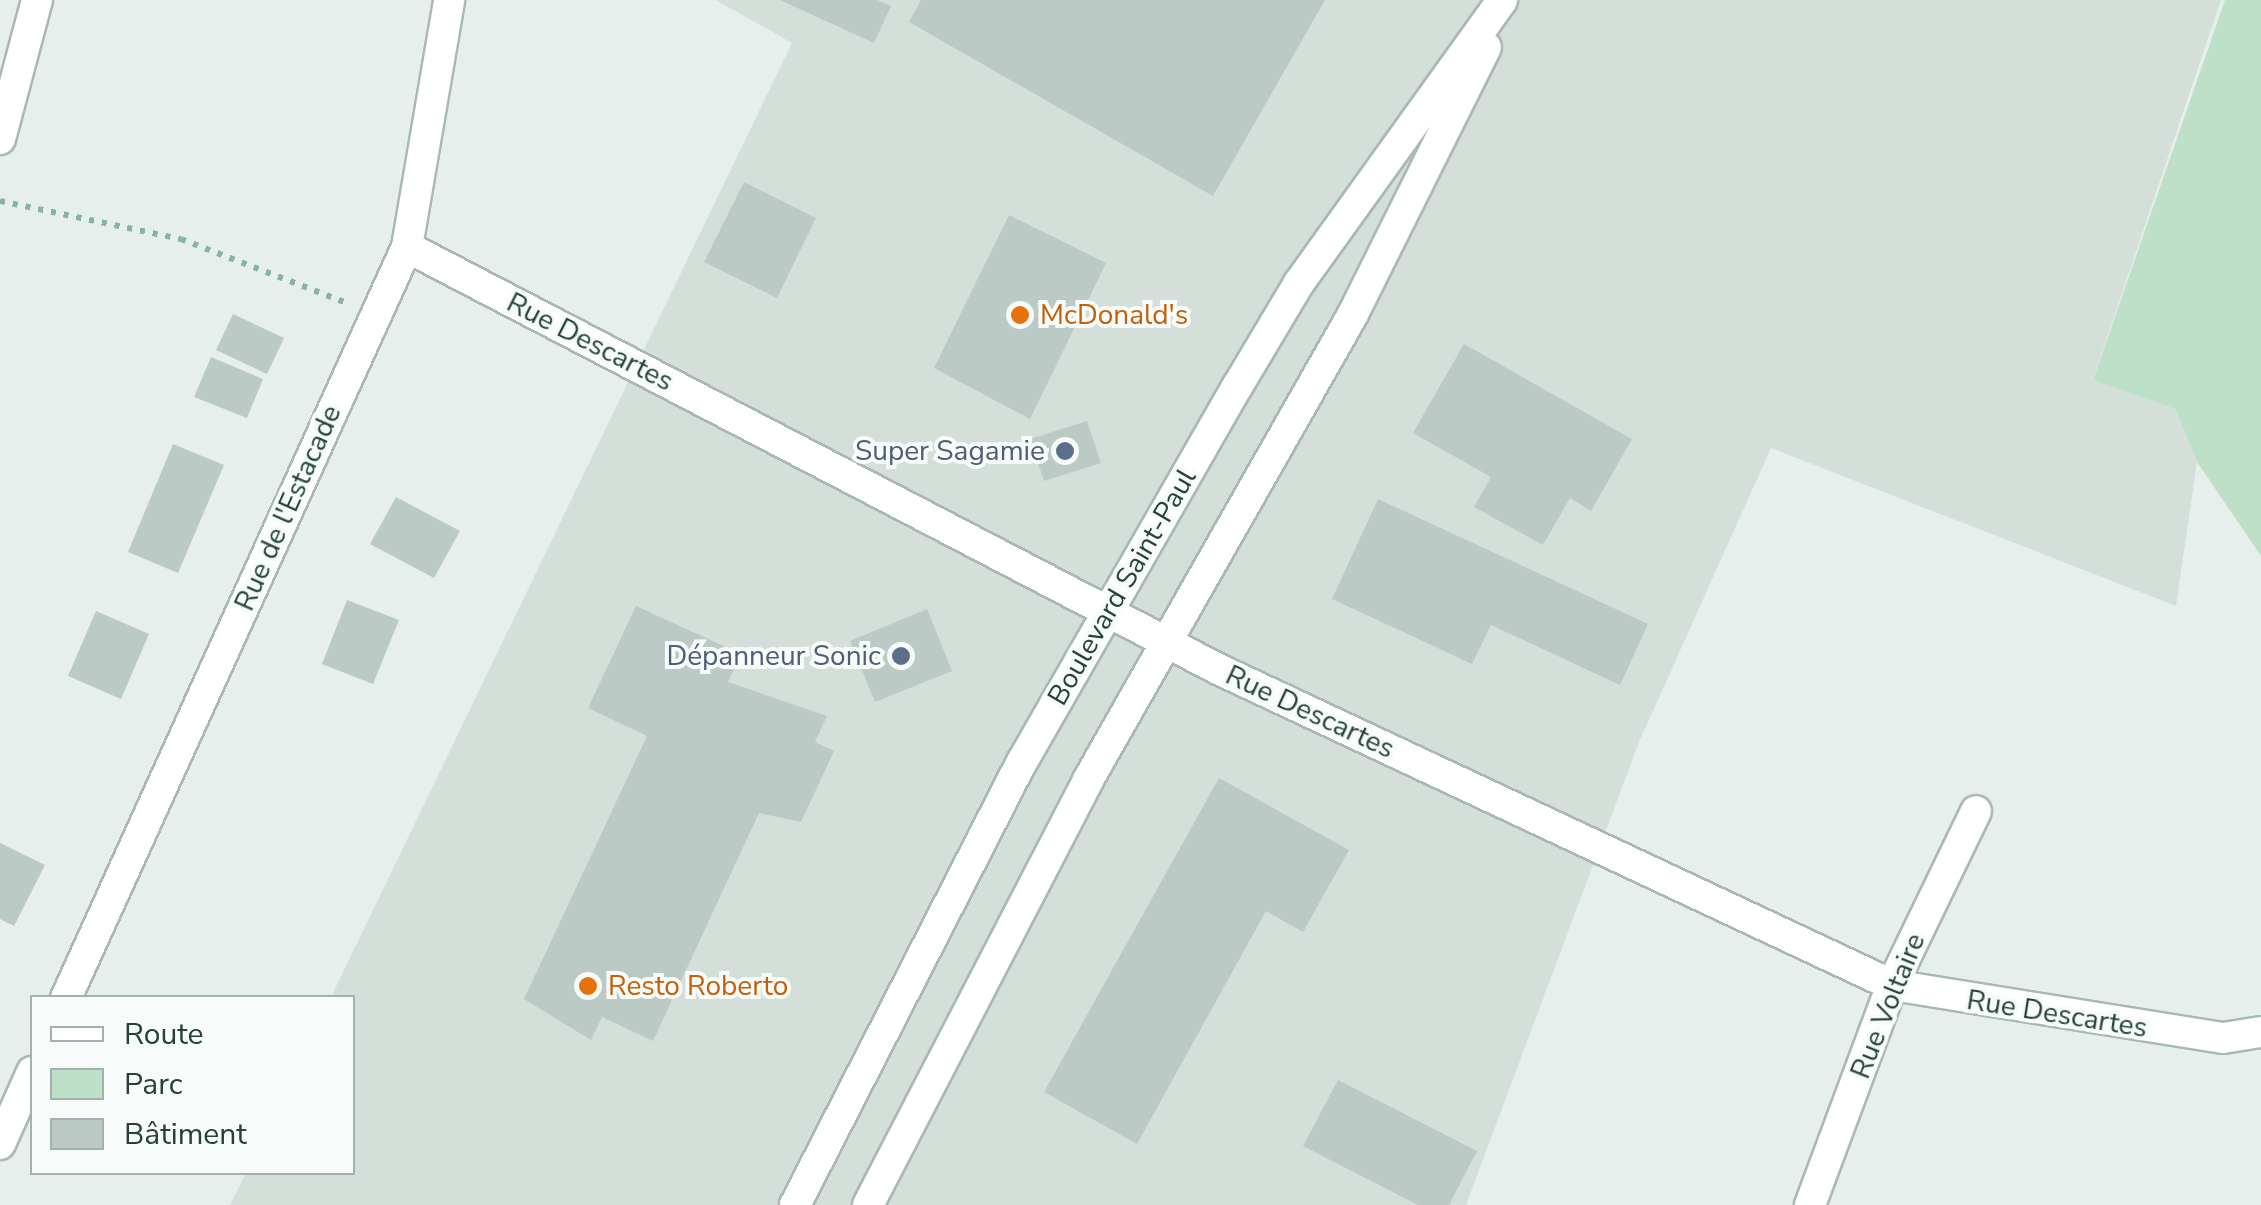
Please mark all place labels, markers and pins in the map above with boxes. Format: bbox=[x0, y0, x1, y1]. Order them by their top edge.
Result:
place label: McDonald's bbox=[1040, 298, 1188, 332]
marker: McDonald's bbox=[1009, 304, 1031, 326]
place label: Super Sagamie bbox=[855, 434, 1045, 468]
marker: Super Sagamie bbox=[1054, 440, 1076, 462]
place label: Dépanneur Sonic bbox=[666, 639, 881, 673]
marker: Dépanneur Sonic bbox=[890, 645, 912, 667]
place label: Resto Roberto bbox=[608, 969, 788, 1003]
marker: Resto Roberto bbox=[577, 975, 599, 997]

